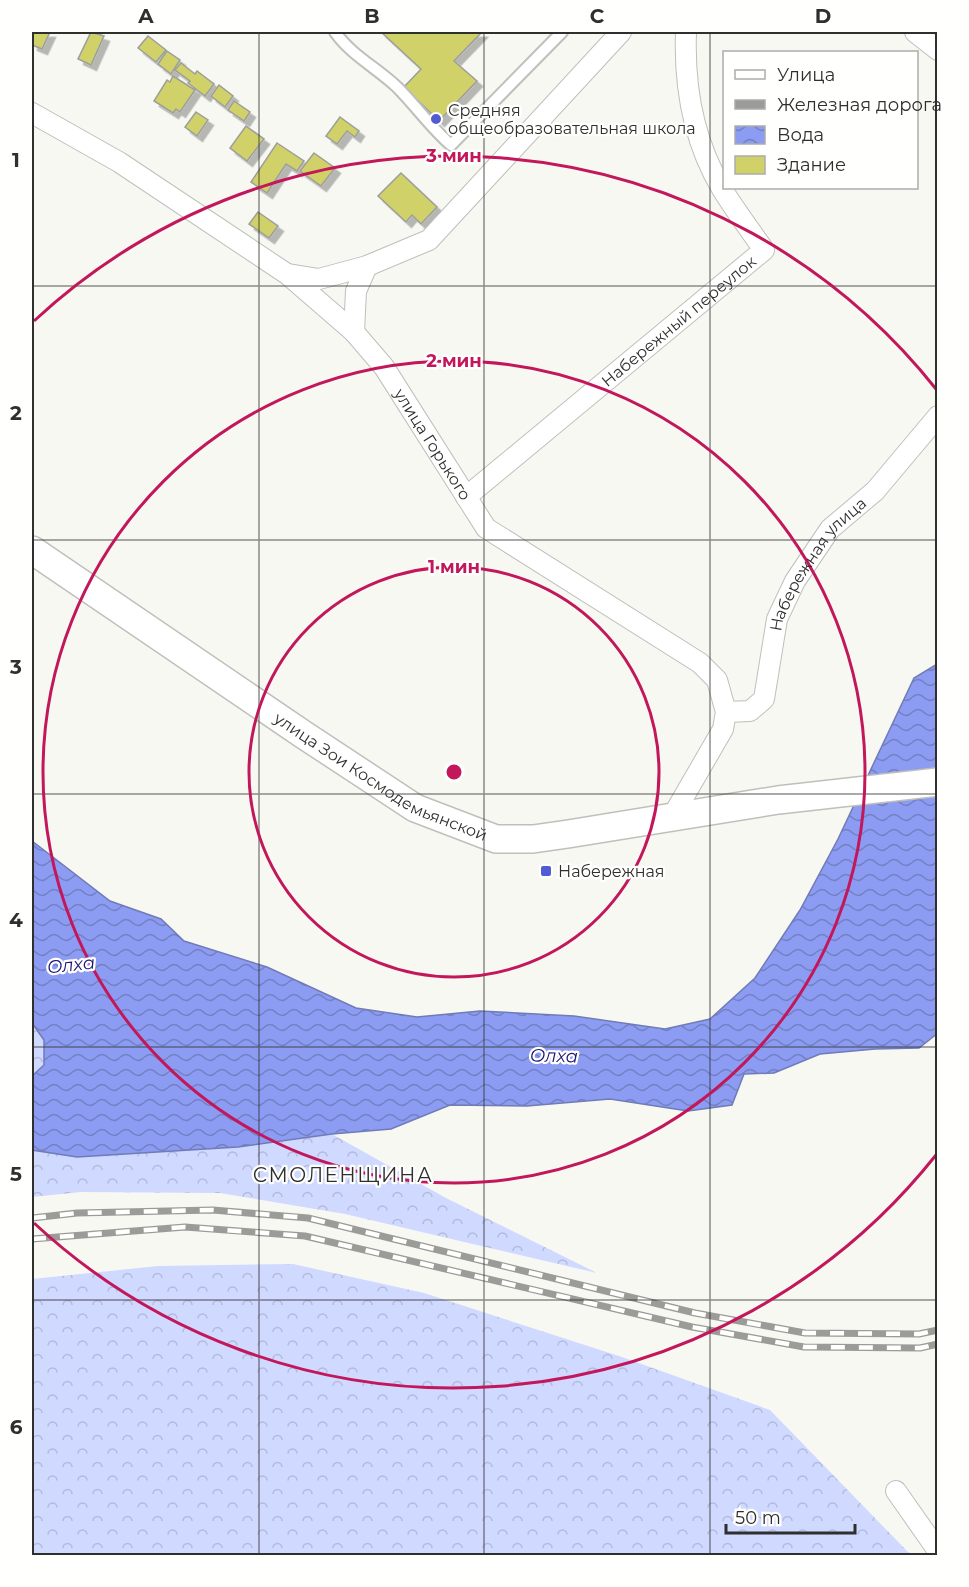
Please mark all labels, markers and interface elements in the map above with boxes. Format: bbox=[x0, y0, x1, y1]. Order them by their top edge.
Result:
text: A bbox=[137, 4, 154, 28]
text: B bbox=[364, 4, 380, 28]
text: C bbox=[590, 4, 605, 28]
text: D bbox=[815, 4, 831, 28]
legend bbox=[723, 51, 918, 189]
text: Улица bbox=[777, 64, 835, 86]
text: Железная дорога bbox=[777, 94, 942, 116]
place label: Средняя общеобразовательная школа bbox=[448, 101, 696, 138]
marker: Средняя общеобразовательная школа bbox=[429, 112, 443, 126]
text: Вода bbox=[777, 124, 824, 146]
text: 3 мин bbox=[425, 145, 482, 167]
text: 1 bbox=[12, 148, 20, 172]
text: Здание bbox=[777, 154, 846, 176]
street label: Набережный переулок bbox=[598, 251, 760, 391]
text: 2 мин bbox=[426, 350, 482, 372]
street label: улица Горького bbox=[390, 384, 475, 504]
text: 2 bbox=[10, 401, 22, 425]
street label: Набережная улица bbox=[766, 494, 870, 632]
text: 1 мин bbox=[428, 556, 480, 578]
text: 3 bbox=[9, 655, 22, 679]
street label: улица Зои Космодемьянской bbox=[270, 708, 490, 845]
centre of rings bbox=[444, 762, 464, 782]
place label: Набережная bbox=[558, 862, 665, 881]
marker: Набережная bbox=[539, 864, 553, 878]
text: 4 bbox=[9, 908, 23, 932]
water label: Олха bbox=[46, 952, 96, 978]
water label: Олха bbox=[530, 1045, 578, 1067]
text: 5 bbox=[10, 1162, 22, 1186]
district label: СМОЛЕНЩИНА bbox=[253, 1163, 433, 1187]
text: 6 bbox=[10, 1415, 23, 1439]
scale bar bbox=[726, 1497, 855, 1535]
text: 50 m bbox=[735, 1507, 781, 1529]

